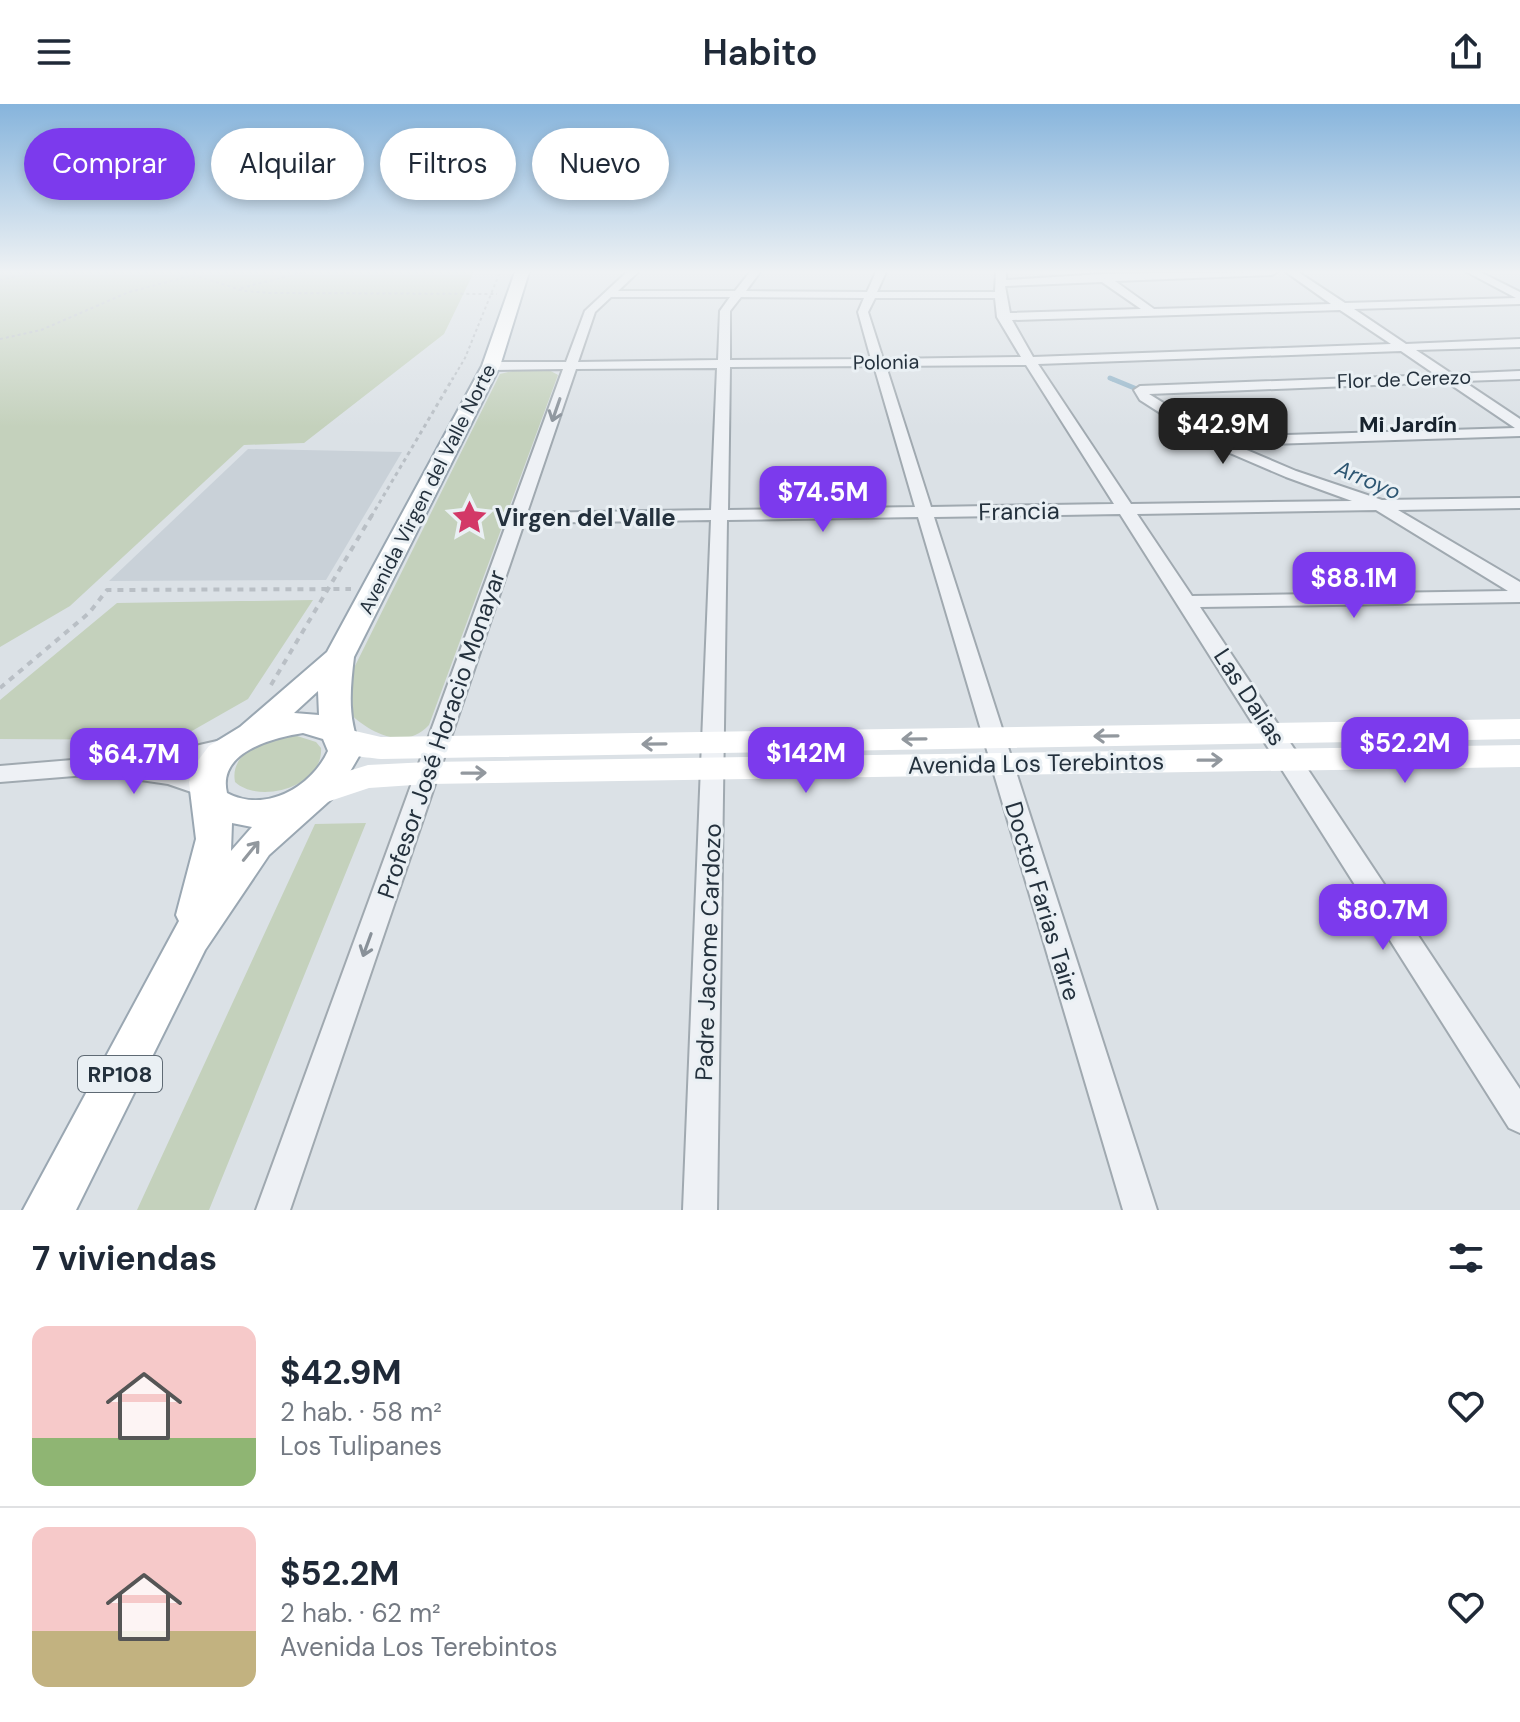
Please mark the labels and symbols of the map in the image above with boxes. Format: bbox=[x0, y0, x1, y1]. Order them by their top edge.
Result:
street label: Polonia bbox=[853, 348, 919, 376]
street label: Avenida Virgen del Valle Norte bbox=[352, 360, 502, 618]
street label: Flor de Cerezo bbox=[1337, 364, 1471, 394]
one-way arrow bbox=[547, 397, 562, 422]
pin: $42.9M bbox=[1158, 398, 1288, 466]
district label: Mi Jardín bbox=[1359, 410, 1457, 439]
water label: Arroyo bbox=[1330, 453, 1405, 507]
pin: $74.5M bbox=[758, 466, 888, 534]
street label: Francia bbox=[978, 495, 1060, 527]
place icon: Virgen del Valle bbox=[450, 498, 488, 536]
place label: Virgen del Valle bbox=[495, 502, 676, 533]
pin: $88.1M bbox=[1289, 552, 1419, 620]
street label: Profesor José Horacio Monayar bbox=[370, 565, 512, 903]
street label: Las Dalias bbox=[1207, 642, 1293, 752]
pin: $52.2M bbox=[1340, 717, 1470, 785]
pin: $142M bbox=[750, 727, 862, 795]
pin: $64.7M bbox=[69, 728, 199, 796]
one-way arrow bbox=[1093, 728, 1120, 744]
one-way arrow bbox=[901, 731, 928, 747]
one-way arrow bbox=[641, 736, 668, 751]
street label: Avenida Los Terebintos bbox=[908, 745, 1164, 781]
one-way arrow bbox=[1196, 753, 1223, 768]
one-way arrow bbox=[460, 765, 487, 780]
street label: Doctor Farias Taire bbox=[998, 798, 1088, 1004]
street label: Padre Jacome Cardozo bbox=[688, 823, 728, 1081]
one-way arrow bbox=[243, 841, 260, 862]
pin: $80.7M bbox=[1318, 884, 1448, 952]
one-way arrow bbox=[358, 933, 373, 958]
road number: RP108 bbox=[78, 1056, 162, 1092]

